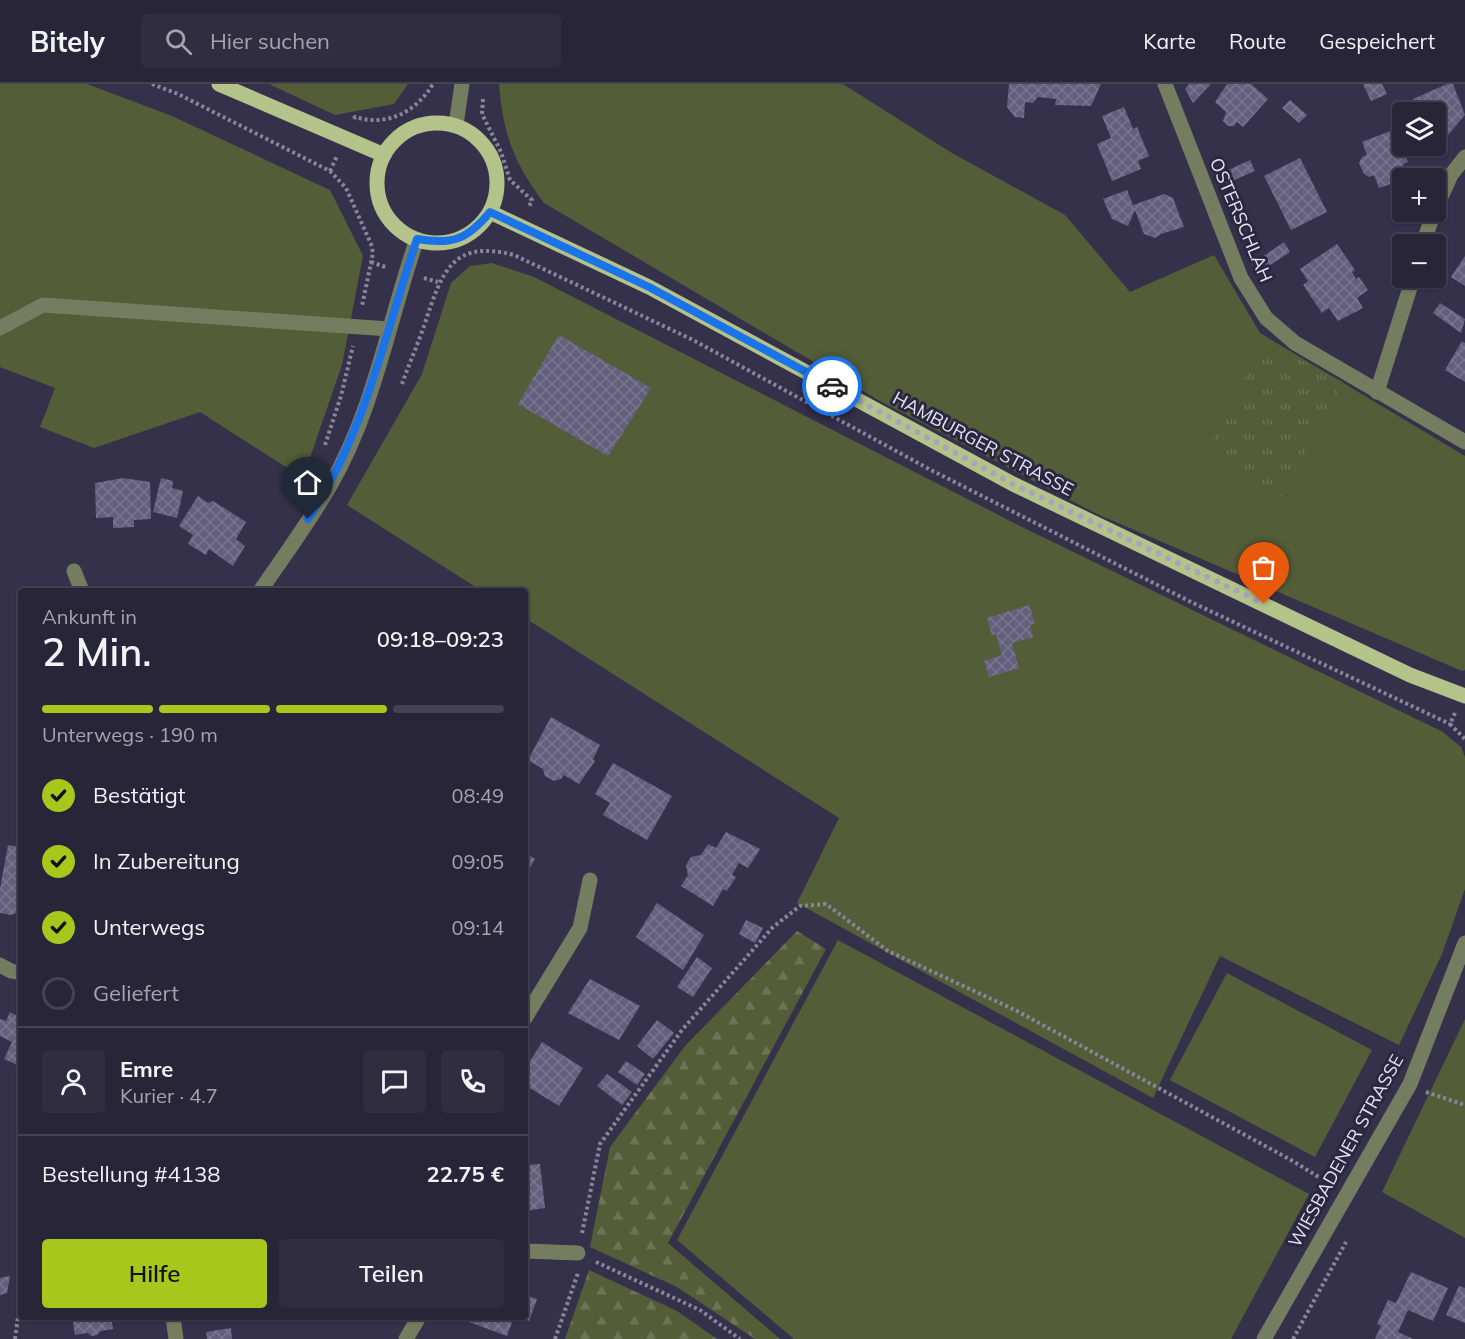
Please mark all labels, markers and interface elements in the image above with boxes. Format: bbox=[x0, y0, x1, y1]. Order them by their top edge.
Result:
search box bbox=[141, 14, 561, 68]
text: Bitely bbox=[30, 24, 105, 59]
icon: search bbox=[162, 25, 195, 58]
text: Hier suchen bbox=[210, 27, 330, 55]
text: Karte bbox=[1143, 28, 1196, 54]
text: Route bbox=[1229, 28, 1286, 54]
text: Gespeichert bbox=[1319, 28, 1435, 54]
map controls bbox=[1392, 102, 1446, 288]
button: layers bbox=[1392, 102, 1446, 156]
street label: OSTERSCHLAH bbox=[1205, 154, 1278, 285]
button: + bbox=[1392, 168, 1446, 222]
button: − bbox=[1392, 234, 1446, 288]
courier bbox=[802, 356, 862, 416]
icon: car bbox=[816, 370, 849, 403]
street label: HAMBURGER STRASSE bbox=[889, 386, 1078, 501]
pin bbox=[282, 457, 333, 519]
icon: home bbox=[291, 466, 324, 499]
pin bbox=[1238, 542, 1289, 604]
icon: bag bbox=[1247, 551, 1280, 584]
text: Ankunft in bbox=[42, 604, 137, 629]
text: 09:18–09:23 bbox=[377, 625, 504, 653]
text: 2 Min. bbox=[42, 627, 152, 676]
text: Unterwegs · 190 m bbox=[42, 722, 218, 747]
icon: check bbox=[42, 779, 75, 812]
text: Bestätigt bbox=[93, 781, 186, 809]
text: 08:49 bbox=[451, 783, 504, 808]
icon: check bbox=[42, 845, 75, 878]
text: In Zubereitung bbox=[93, 847, 240, 875]
text: 09:05 bbox=[451, 849, 504, 874]
icon: check bbox=[42, 911, 75, 944]
text: Unterwegs bbox=[93, 913, 205, 941]
text: 09:14 bbox=[451, 915, 504, 940]
text: Geliefert bbox=[93, 979, 179, 1007]
button: person bbox=[42, 1050, 105, 1113]
button: chat bbox=[363, 1050, 426, 1113]
button: phone bbox=[441, 1050, 504, 1113]
street label: WIESBADENER STRASSE bbox=[1283, 1050, 1408, 1251]
text: Emre bbox=[120, 1055, 173, 1083]
text: Kurier · 4.7 bbox=[120, 1083, 218, 1108]
text: Bestellung #4138 bbox=[42, 1160, 220, 1188]
text: 22.75 € bbox=[427, 1160, 504, 1188]
button: Hilfe bbox=[42, 1239, 267, 1308]
button: Teilen bbox=[279, 1239, 504, 1308]

